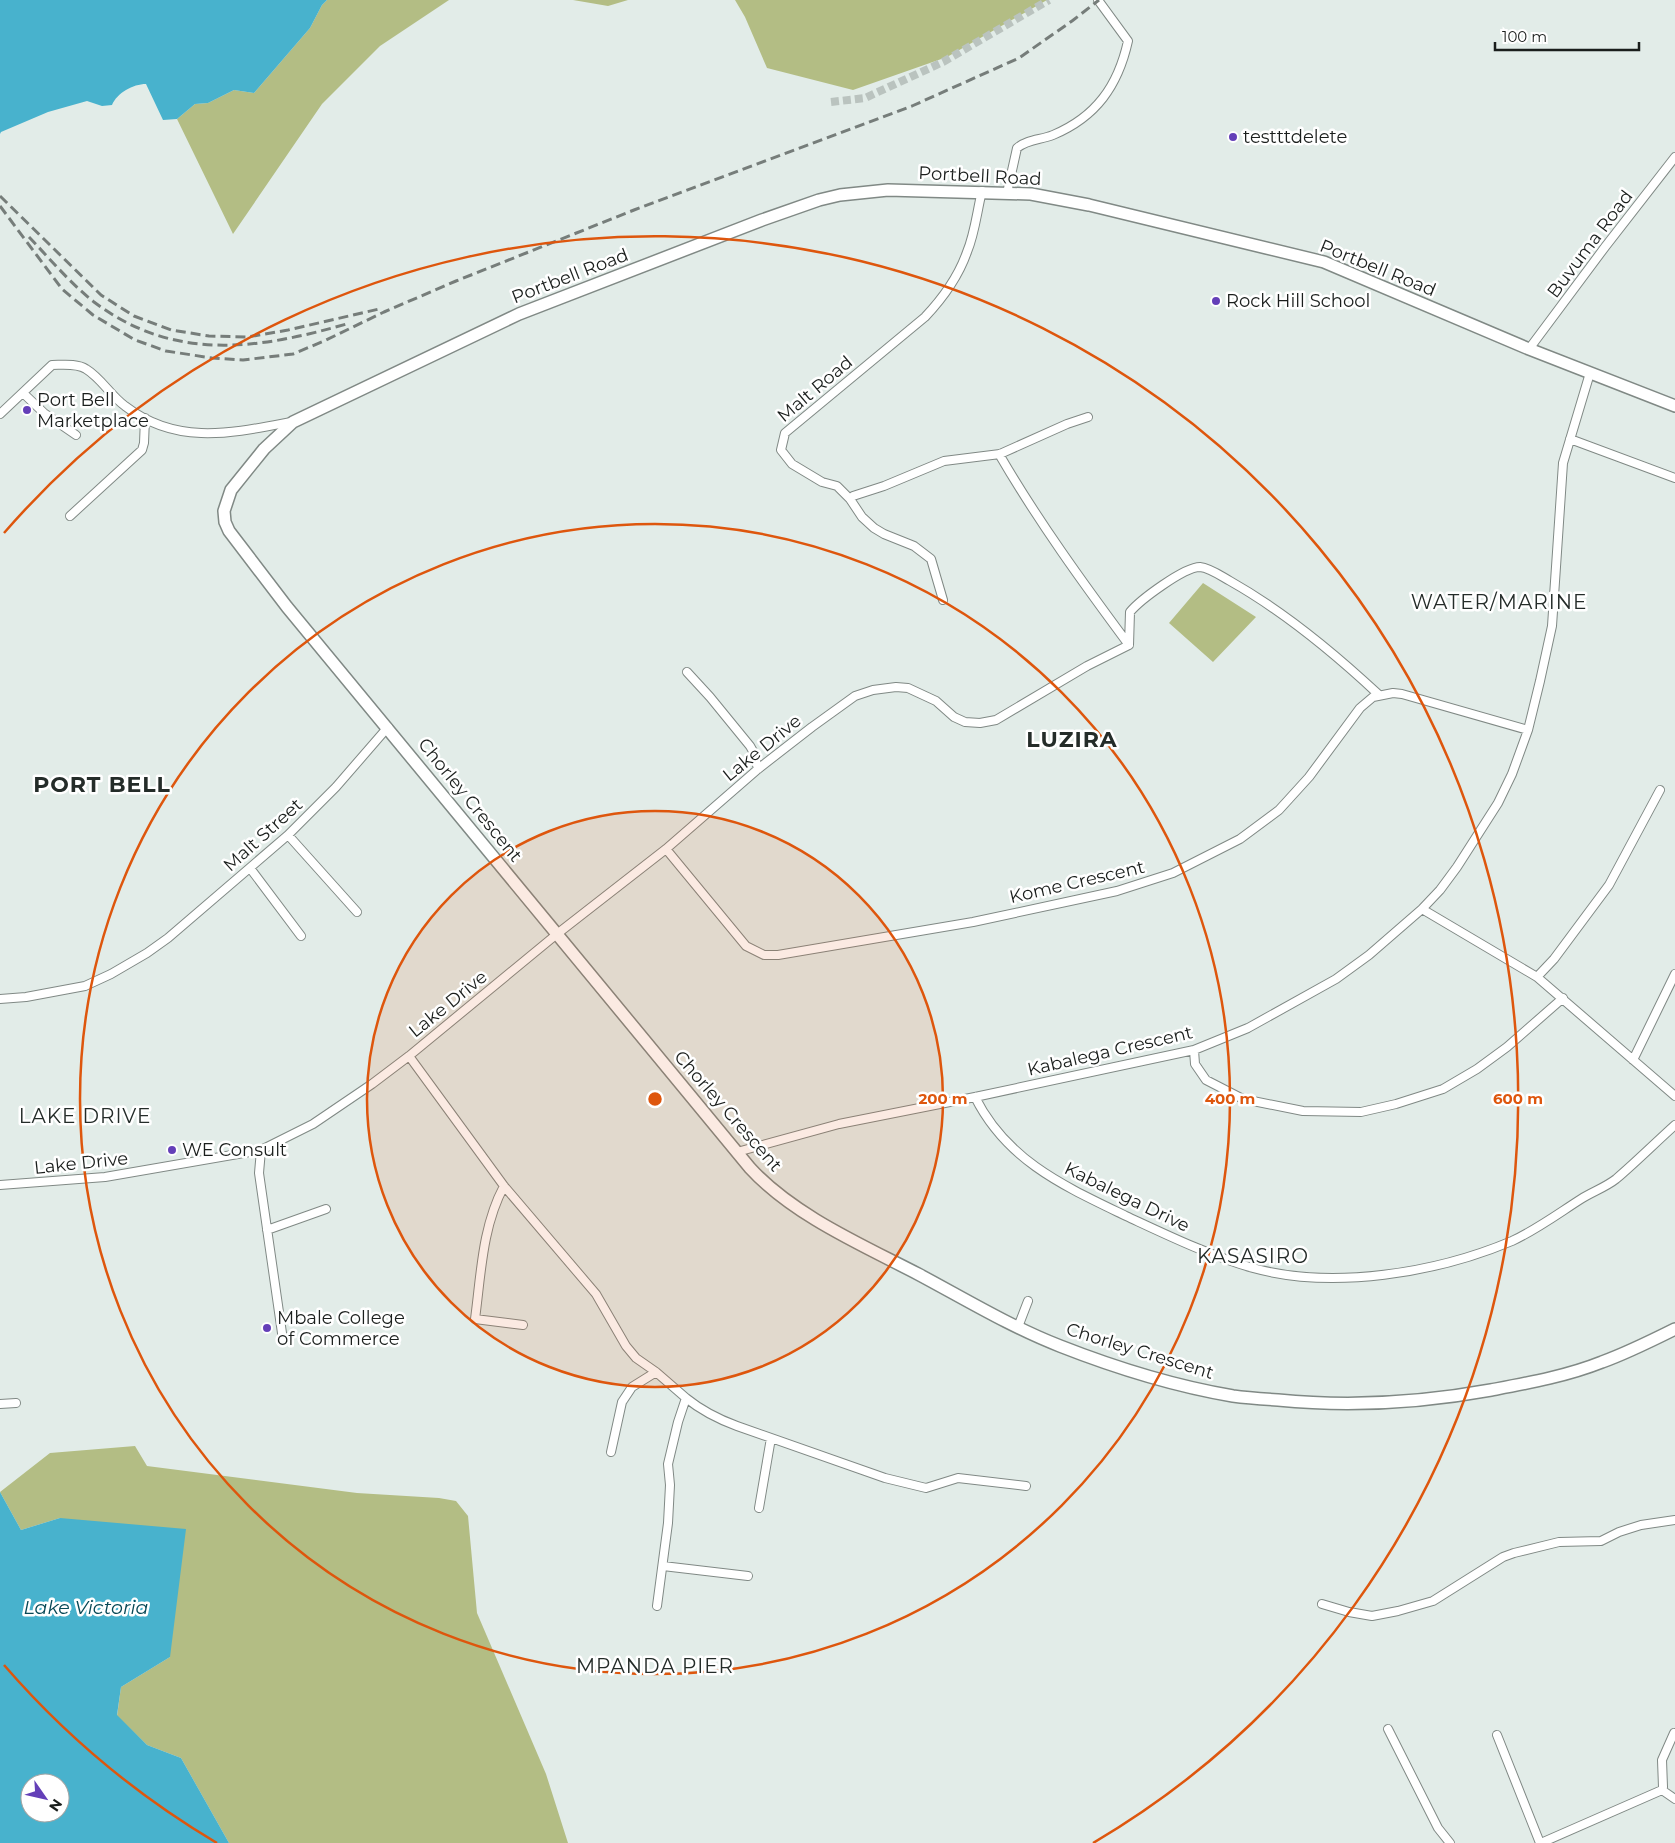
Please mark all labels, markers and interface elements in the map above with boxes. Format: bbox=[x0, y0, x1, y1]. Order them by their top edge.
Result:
scale bar bbox=[1495, 20, 1639, 52]
text: 100 m bbox=[1502, 27, 1547, 46]
place label: testttdelete bbox=[1243, 126, 1347, 148]
marker: testttdelete bbox=[1227, 131, 1239, 143]
street label: Portbell Road bbox=[918, 162, 1042, 190]
street label: Buvuma Road bbox=[1542, 186, 1638, 302]
street label: Portbell Road bbox=[1317, 235, 1439, 301]
street label: Portbell Road bbox=[508, 244, 632, 308]
place label: Rock Hill School bbox=[1226, 290, 1370, 312]
marker: Rock Hill School bbox=[1210, 295, 1222, 307]
street label: Malt Road bbox=[773, 351, 857, 427]
place label: Port Bell Marketplace bbox=[37, 389, 149, 432]
marker: Port Bell Marketplace bbox=[21, 404, 33, 416]
district label: WATER/MARINE bbox=[1411, 590, 1587, 614]
street label: Lake Drive bbox=[718, 710, 806, 786]
district label: LUZIRA bbox=[1026, 726, 1118, 753]
street label: Chorley Crescent bbox=[413, 734, 527, 866]
district label: PORT BELL bbox=[33, 771, 171, 798]
street label: Malt Street bbox=[219, 794, 307, 876]
street label: Kome Crescent bbox=[1007, 856, 1147, 908]
street label: Lake Drive bbox=[404, 966, 492, 1042]
street label: Kabalega Crescent bbox=[1025, 1021, 1195, 1081]
street label: Chorley Crescent bbox=[669, 1046, 787, 1176]
text: 200 m bbox=[918, 1089, 968, 1108]
text: 400 m bbox=[1205, 1089, 1255, 1108]
text: 600 m bbox=[1493, 1089, 1543, 1108]
centre of rings bbox=[646, 1090, 664, 1108]
district label: LAKE DRIVE bbox=[19, 1104, 151, 1128]
place label: WE Consult bbox=[182, 1139, 287, 1161]
marker: WE Consult bbox=[166, 1144, 178, 1156]
street label: Lake Drive bbox=[33, 1147, 129, 1179]
street label: Kabalega Drive bbox=[1061, 1157, 1193, 1237]
district label: KASASIRO bbox=[1197, 1244, 1309, 1268]
place label: Mbale College of Commerce bbox=[277, 1307, 405, 1350]
street label: Chorley Crescent bbox=[1064, 1318, 1216, 1384]
marker: Mbale College of Commerce bbox=[261, 1322, 273, 1334]
water label: Lake Victoria bbox=[24, 1596, 149, 1619]
district label: MPANDA PIER bbox=[576, 1654, 734, 1678]
north arrow bbox=[20, 1773, 70, 1823]
text: N bbox=[45, 1796, 66, 1815]

